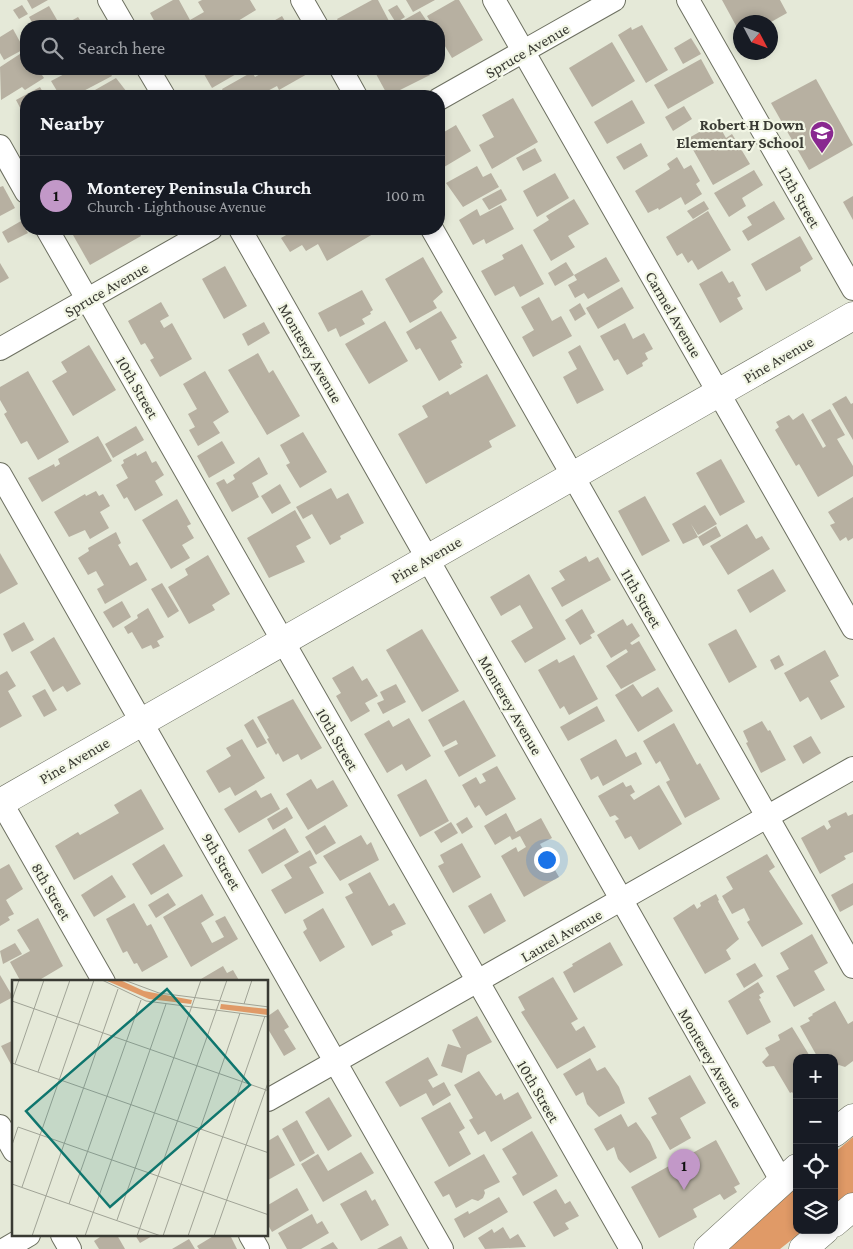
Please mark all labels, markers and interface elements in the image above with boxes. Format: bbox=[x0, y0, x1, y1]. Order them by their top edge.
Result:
north arrow bbox=[733, 15, 778, 60]
search box bbox=[20, 20, 445, 75]
street label: Spruce Avenue bbox=[482, 20, 573, 82]
icon: search bbox=[38, 34, 66, 62]
text: Search here bbox=[78, 37, 165, 58]
text: Nearby bbox=[40, 111, 104, 135]
place label: Robert H Down Elementary School bbox=[676, 116, 804, 151]
school or university icon: Robert H Down Elementary School bbox=[809, 120, 835, 154]
street label: 12th Street bbox=[775, 164, 824, 231]
text: Monterey Peninsula Church bbox=[87, 177, 311, 198]
text: 1 bbox=[53, 187, 59, 204]
text: 100 m bbox=[386, 187, 425, 204]
text: Church · Lighthouse Avenue bbox=[87, 198, 266, 215]
street label: Spruce Avenue bbox=[61, 259, 152, 321]
street label: Carmel Avenue bbox=[642, 268, 705, 360]
street label: Monterey Avenue bbox=[274, 301, 346, 406]
street label: Pine Avenue bbox=[740, 333, 816, 386]
street label: 10th Street bbox=[113, 353, 162, 422]
street label: Pine Avenue bbox=[388, 533, 464, 586]
street label: 11th Street bbox=[618, 566, 666, 631]
street label: Monterey Avenue bbox=[474, 653, 546, 758]
street label: 10th Street bbox=[313, 705, 362, 774]
street label: Pine Avenue bbox=[36, 734, 112, 787]
street label: 9th Street bbox=[199, 830, 245, 893]
your location bbox=[534, 847, 560, 873]
street label: 8th Street bbox=[28, 860, 75, 923]
street label: Laurel Avenue bbox=[518, 905, 605, 965]
inset map bbox=[12, 980, 269, 1236]
street label: Monterey Avenue bbox=[674, 1006, 746, 1111]
map controls bbox=[793, 1054, 838, 1234]
button: + bbox=[793, 1054, 838, 1099]
street label: 10th Street bbox=[514, 1057, 563, 1126]
button: − bbox=[793, 1099, 838, 1144]
button: locate bbox=[793, 1144, 838, 1189]
pin: 1 bbox=[668, 1149, 700, 1190]
button: layers bbox=[793, 1189, 838, 1234]

